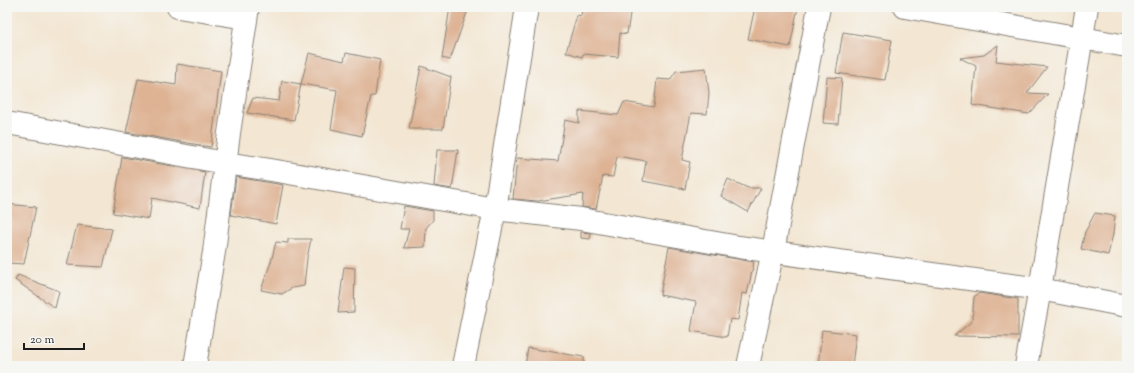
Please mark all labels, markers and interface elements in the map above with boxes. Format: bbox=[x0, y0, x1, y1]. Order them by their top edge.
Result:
scale bar bbox=[24, 325, 84, 351]
text: 20 m bbox=[30, 331, 55, 349]

